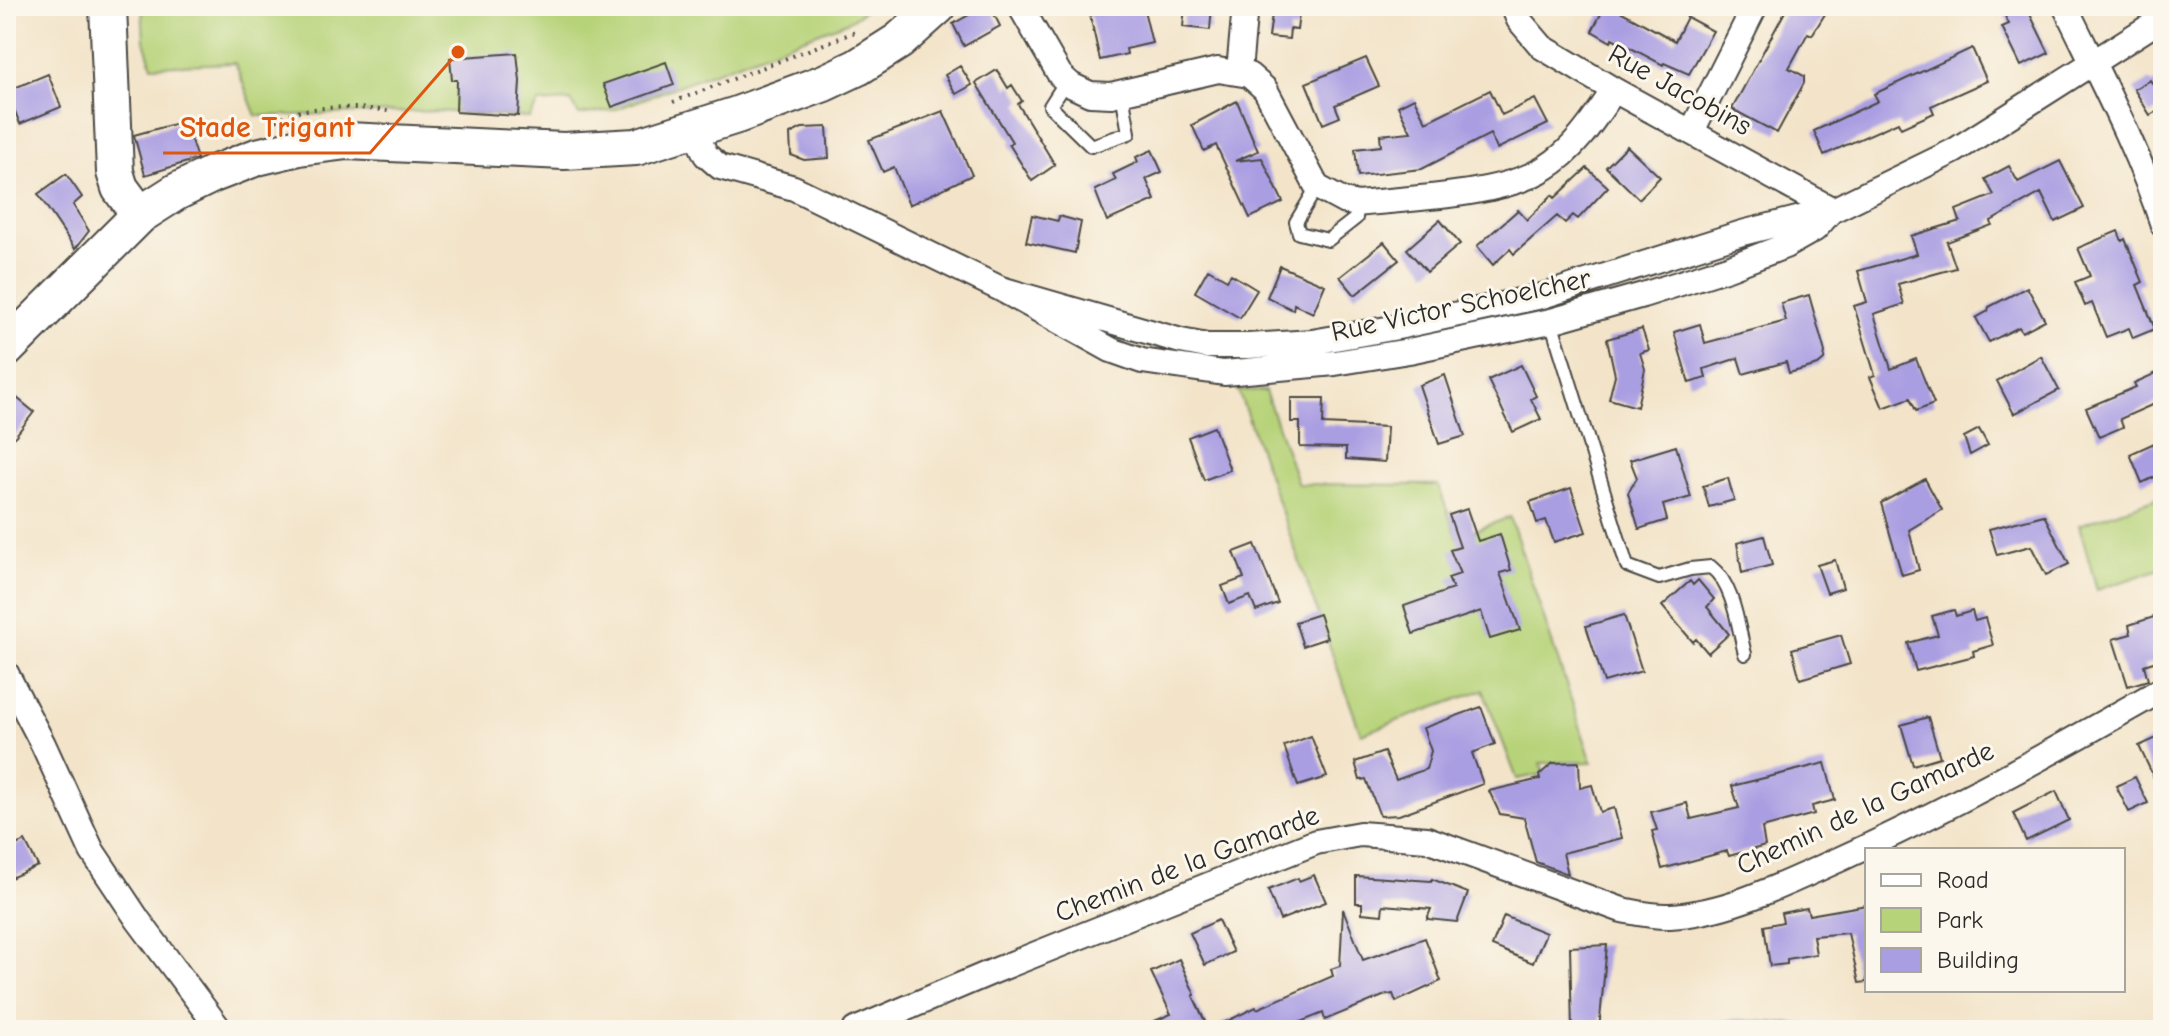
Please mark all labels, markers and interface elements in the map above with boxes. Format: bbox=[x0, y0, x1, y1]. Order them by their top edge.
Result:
street label: Rue Jacobins bbox=[1603, 38, 1757, 142]
callout: Stade Trigant bbox=[163, 99, 370, 153]
text: Stade Trigant bbox=[180, 110, 356, 145]
street label: Rue Victor Schoelcher bbox=[1328, 262, 1594, 348]
street label: Chemin de la Gamarde bbox=[1731, 734, 1999, 882]
street label: Chemin de la Gamarde bbox=[1051, 799, 1323, 929]
legend bbox=[1865, 848, 2125, 992]
text: Road bbox=[1937, 866, 1989, 894]
text: Park bbox=[1937, 906, 1983, 934]
text: Building bbox=[1937, 946, 2019, 974]

